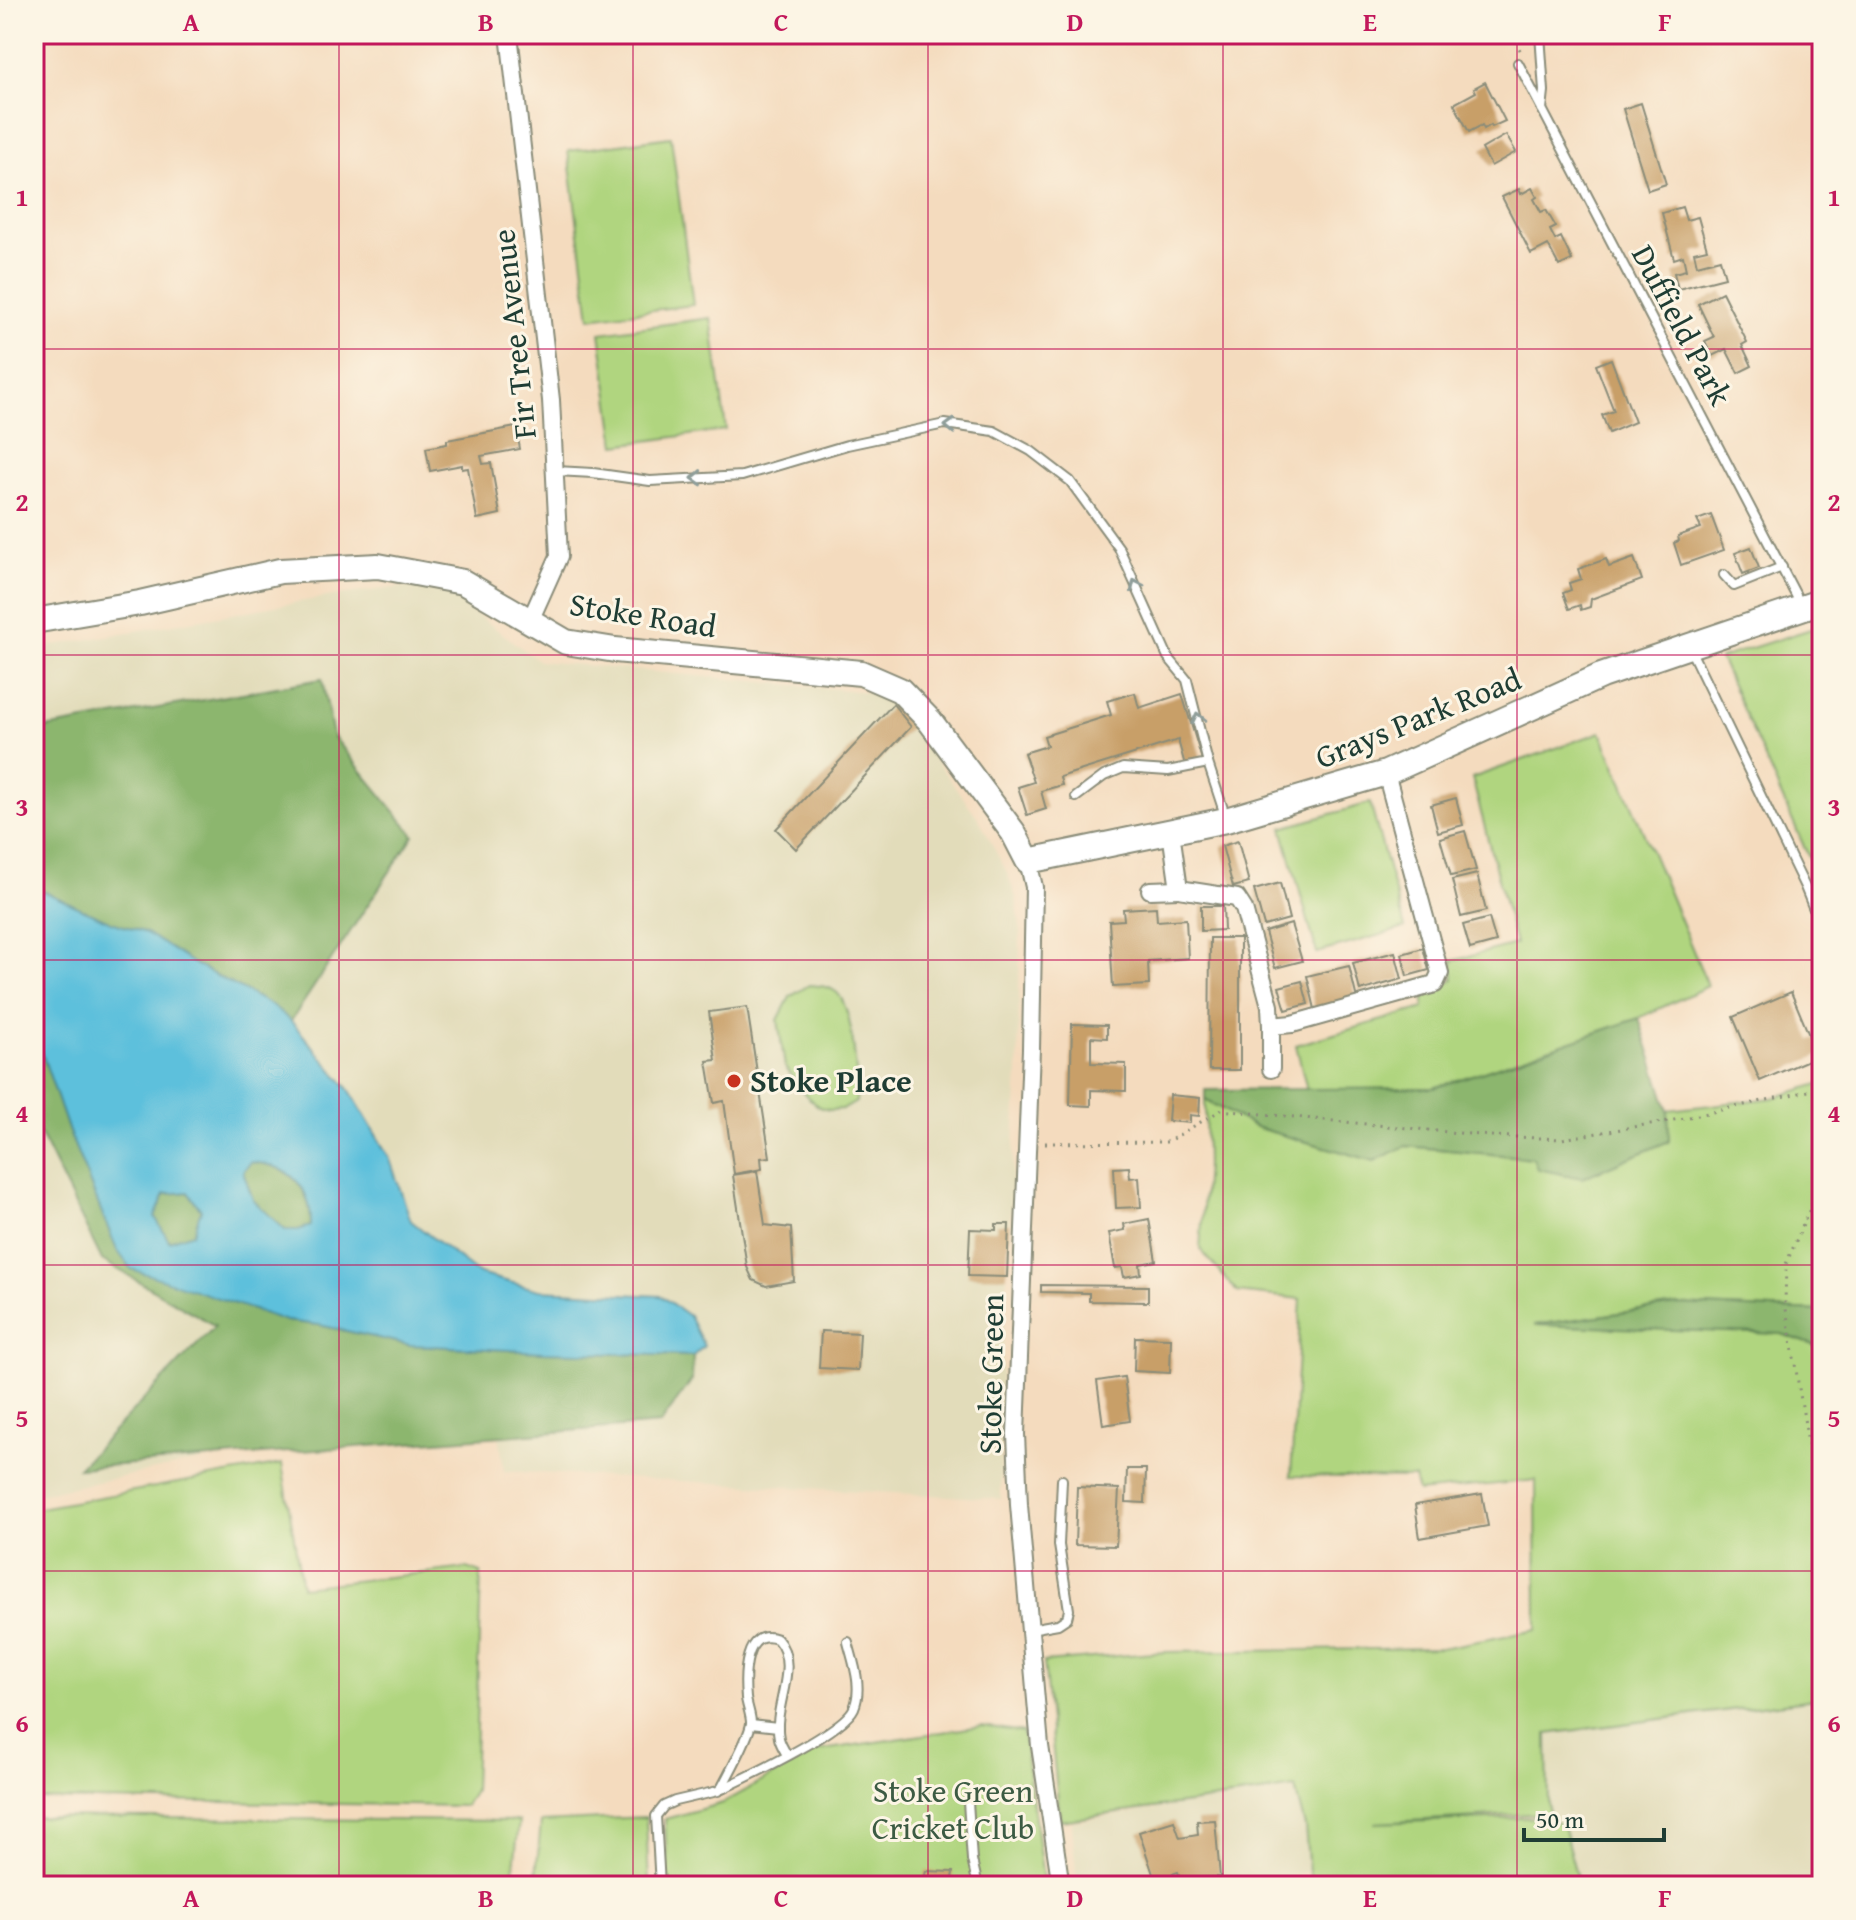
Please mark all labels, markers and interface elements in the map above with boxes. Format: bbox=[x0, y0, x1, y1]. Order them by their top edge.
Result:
text: A bbox=[183, 2, 200, 41]
text: B bbox=[478, 2, 494, 41]
text: C bbox=[774, 2, 788, 41]
text: D bbox=[1067, 2, 1083, 41]
text: E bbox=[1363, 2, 1377, 41]
text: F bbox=[1658, 2, 1672, 41]
text: 1 bbox=[15, 177, 29, 216]
text: 1 bbox=[1827, 177, 1841, 216]
street label: Fir Tree Avenue bbox=[479, 227, 548, 441]
street label: Duffield Park bbox=[1620, 236, 1745, 414]
one-way arrow bbox=[943, 418, 956, 435]
one-way arrow bbox=[690, 470, 703, 487]
text: 2 bbox=[15, 482, 29, 521]
text: 2 bbox=[1827, 482, 1841, 521]
one-way arrow bbox=[1130, 579, 1146, 594]
street label: Stoke Road bbox=[566, 580, 720, 649]
street label: Grays Park Road bbox=[1308, 655, 1528, 780]
one-way arrow bbox=[1190, 712, 1207, 725]
text: 3 bbox=[15, 787, 29, 826]
text: 3 bbox=[1827, 787, 1841, 826]
place label: Stoke Place bbox=[750, 1057, 912, 1104]
marker: Stoke Place bbox=[725, 1072, 743, 1090]
text: 4 bbox=[15, 1093, 29, 1132]
text: 4 bbox=[1827, 1093, 1841, 1132]
street label: Stoke Green bbox=[966, 1293, 1015, 1455]
text: 5 bbox=[15, 1398, 29, 1437]
text: 5 bbox=[1827, 1398, 1841, 1437]
text: 6 bbox=[15, 1703, 29, 1742]
text: 6 bbox=[1827, 1703, 1841, 1742]
park label: Stoke Green Cricket Club bbox=[872, 1767, 1034, 1851]
scale bar bbox=[1524, 1792, 1664, 1842]
text: 50 m bbox=[1536, 1802, 1584, 1837]
text: A bbox=[183, 1878, 200, 1917]
text: B bbox=[478, 1878, 494, 1917]
text: C bbox=[774, 1878, 788, 1917]
text: D bbox=[1067, 1878, 1083, 1917]
text: E bbox=[1363, 1878, 1377, 1917]
text: F bbox=[1658, 1878, 1672, 1917]

